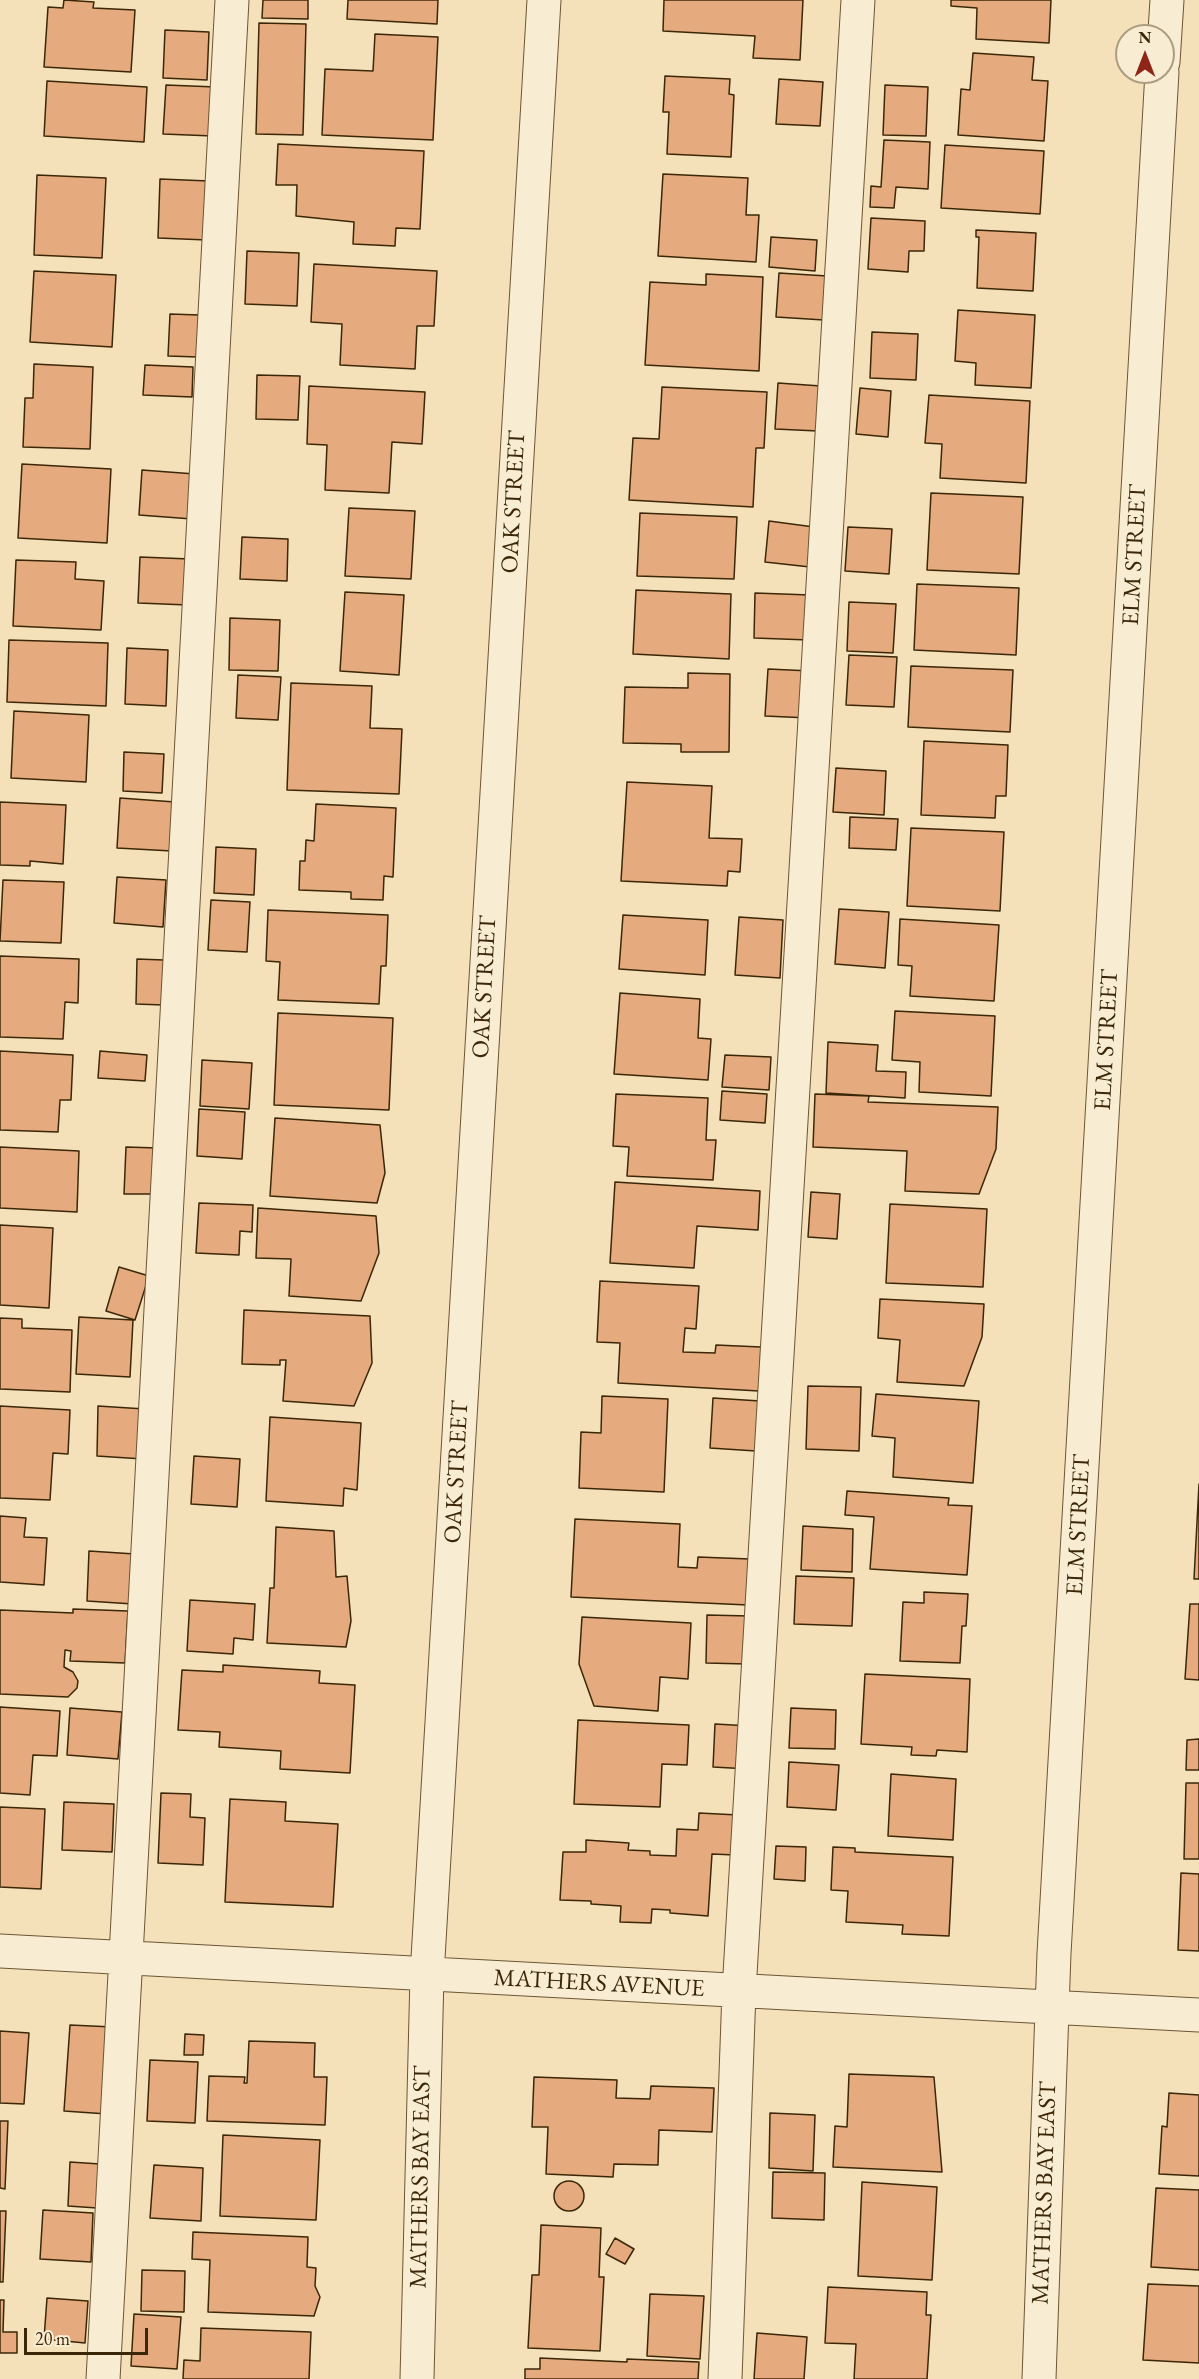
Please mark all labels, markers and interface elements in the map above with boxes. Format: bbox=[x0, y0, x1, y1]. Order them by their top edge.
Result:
north arrow bbox=[1115, 24, 1175, 84]
text: N bbox=[1139, 27, 1151, 48]
street label: OAK STREET bbox=[496, 430, 532, 574]
street label: ELM STREET bbox=[1117, 484, 1153, 626]
street label: OAK STREET bbox=[467, 915, 503, 1059]
street label: ELM STREET bbox=[1089, 969, 1125, 1111]
street label: OAK STREET bbox=[439, 1400, 475, 1544]
street label: ELM STREET bbox=[1061, 1454, 1097, 1596]
street label: MATHERS AVENUE bbox=[493, 1964, 705, 2004]
street label: MATHERS BAY EAST bbox=[405, 2065, 437, 2289]
street label: MATHERS BAY EAST bbox=[1027, 2081, 1063, 2305]
scale bar bbox=[27, 2316, 152, 2354]
text: 20 m bbox=[35, 2327, 70, 2350]

